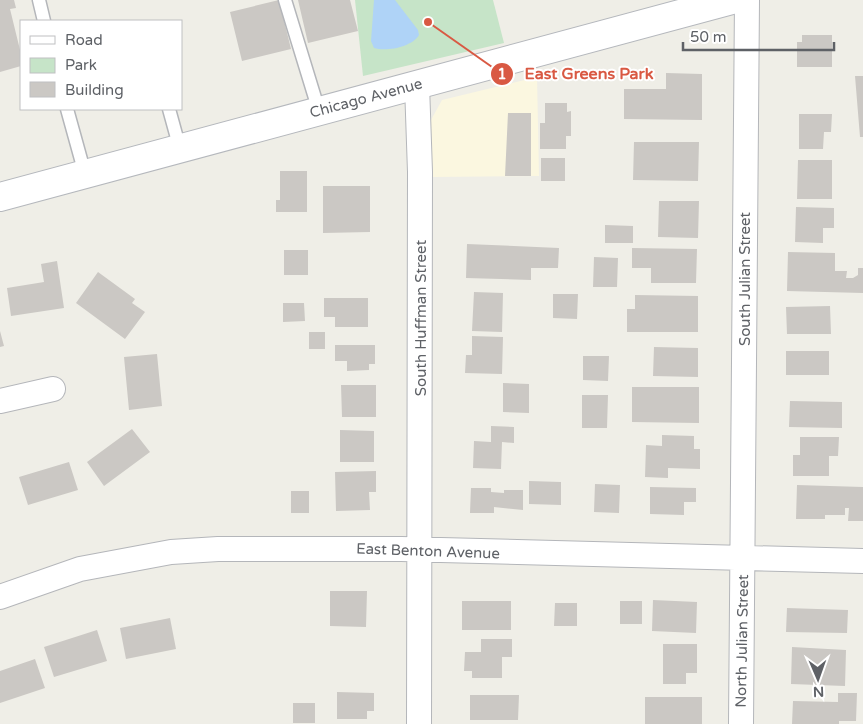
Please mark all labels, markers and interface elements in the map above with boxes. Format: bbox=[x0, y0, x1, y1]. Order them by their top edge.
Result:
legend bbox=[20, 20, 182, 110]
scale bar bbox=[683, 20, 834, 52]
text: 50 m bbox=[690, 28, 727, 46]
text: Road bbox=[65, 31, 103, 49]
text: Park bbox=[65, 56, 97, 74]
callout: East Greens Park bbox=[490, 58, 663, 89]
text: East Greens Park bbox=[525, 64, 654, 84]
text: 1 bbox=[497, 65, 507, 83]
street label: Chicago Avenue bbox=[308, 74, 424, 122]
text: Building bbox=[65, 81, 124, 99]
street label: South Julian Street bbox=[736, 212, 754, 346]
street label: South Huffman Street bbox=[412, 240, 430, 396]
street label: East Benton Avenue bbox=[356, 539, 500, 563]
street label: North Julian Street bbox=[732, 574, 752, 708]
north arrow bbox=[793, 654, 843, 704]
text: N bbox=[813, 683, 824, 700]

